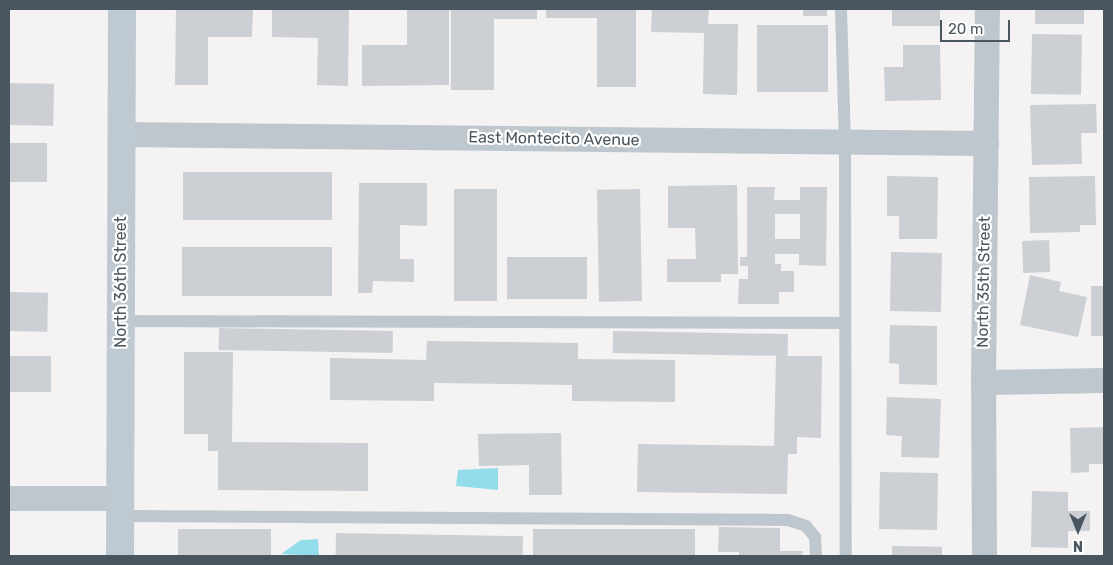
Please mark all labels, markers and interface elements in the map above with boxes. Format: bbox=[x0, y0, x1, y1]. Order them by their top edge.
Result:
scale bar bbox=[943, 10, 1013, 42]
text: 20 m bbox=[948, 20, 983, 38]
street label: East Montecito Avenue bbox=[468, 128, 640, 150]
street label: North 36th Street bbox=[111, 216, 131, 348]
street label: North 35th Street bbox=[973, 216, 995, 348]
north arrow bbox=[1053, 505, 1103, 555]
text: N bbox=[1073, 537, 1083, 554]

